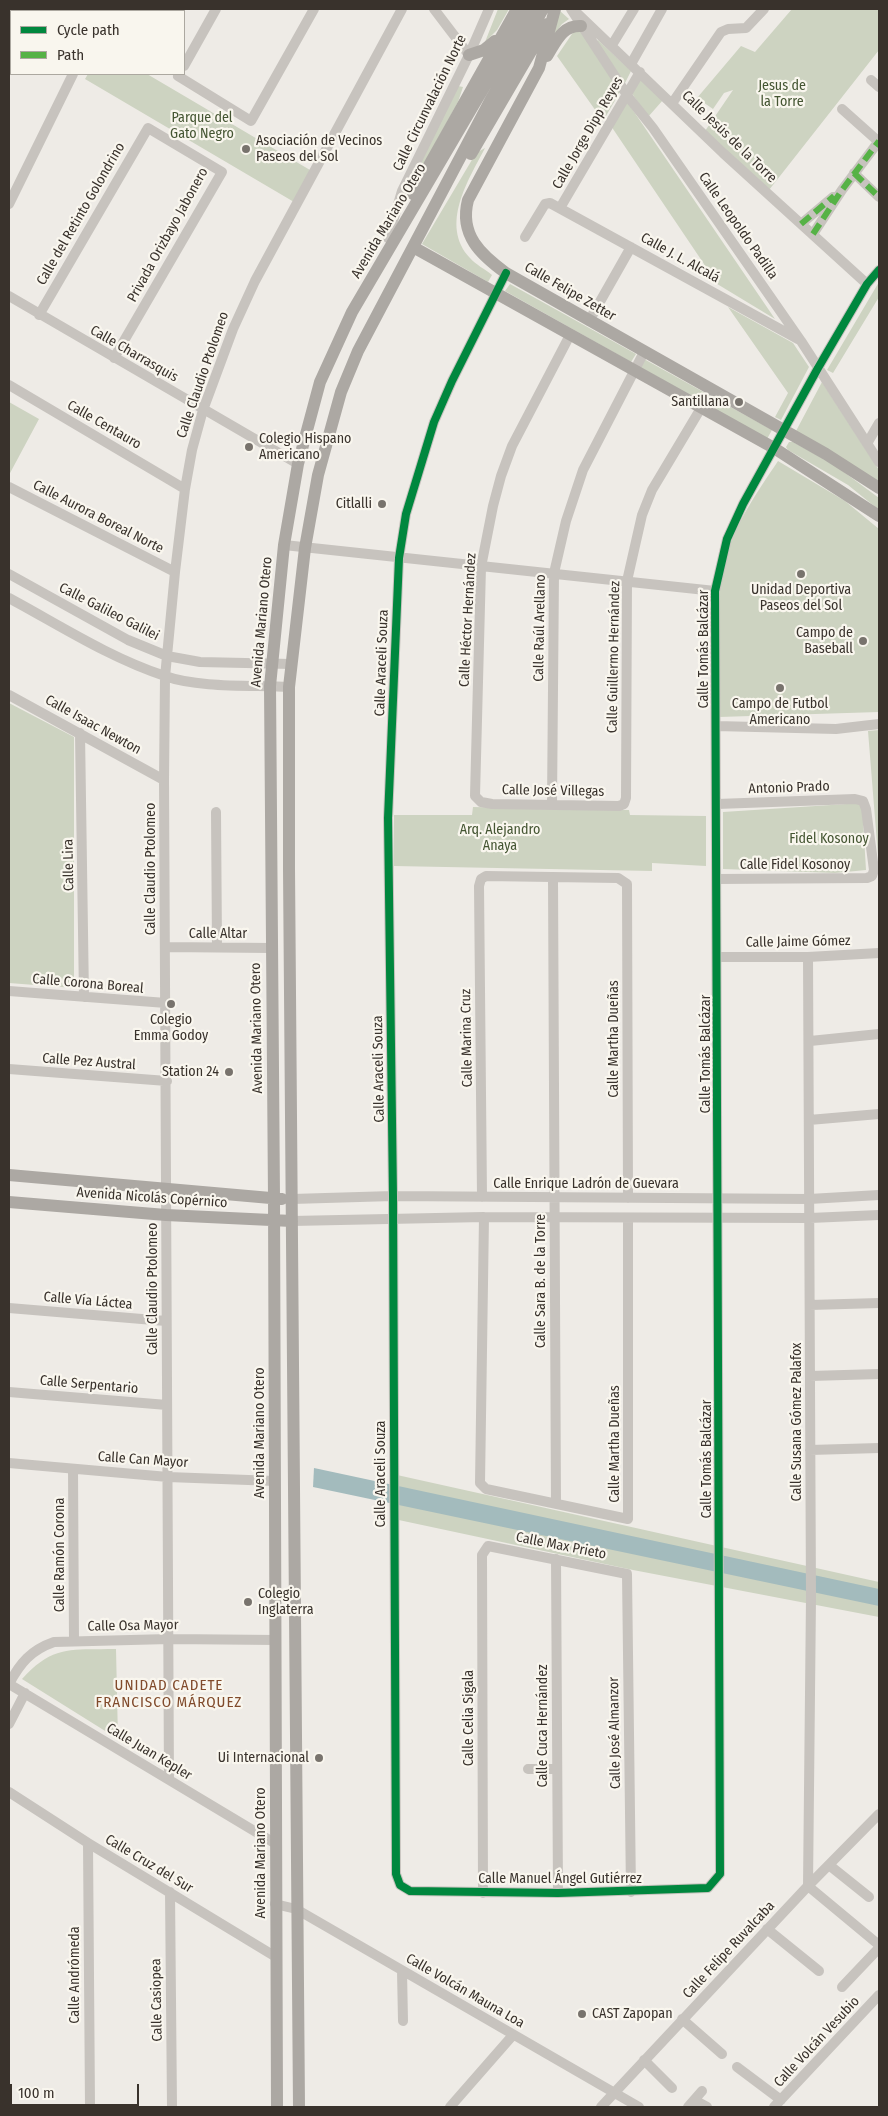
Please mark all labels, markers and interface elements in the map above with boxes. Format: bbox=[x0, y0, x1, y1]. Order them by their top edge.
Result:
legend bbox=[10, 10, 185, 75]
text: Cycle path bbox=[57, 21, 120, 39]
street label: Calle Circunvalación Norte bbox=[390, 32, 470, 174]
text: Path bbox=[57, 46, 84, 64]
street label: Calle Jorge Dipp Reyes bbox=[549, 74, 627, 192]
park label: Jesus de la Torre bbox=[758, 78, 806, 110]
street label: Calle Jesús de la Torre bbox=[678, 87, 780, 187]
park label: Parque del Gato Negro bbox=[170, 110, 234, 142]
place label: Asociación de Vecinos Paseos del Sol bbox=[256, 133, 382, 166]
street label: Calle del Retinto Golondrino bbox=[33, 140, 129, 288]
marker: Asociación de Vecinos Paseos del Sol bbox=[240, 143, 252, 155]
street label: Avenida Mariano Otero bbox=[348, 161, 430, 281]
street label: Privada Orizbayo Jabonero bbox=[124, 165, 212, 305]
street label: Calle Leopoldo Padilla bbox=[695, 169, 781, 283]
street label: Calle J. L. Alcalá bbox=[638, 229, 722, 287]
street label: Calle Felipe Zetter bbox=[521, 259, 619, 325]
street label: Calle Claudio Ptolomeo bbox=[173, 310, 233, 440]
street label: Calle Charrasquis bbox=[87, 322, 181, 386]
place label: Santillana bbox=[671, 394, 729, 410]
marker: Santillana bbox=[733, 396, 745, 408]
street label: Calle Centauro bbox=[64, 397, 144, 453]
place label: Colegio Hispano Americano bbox=[259, 431, 351, 464]
marker: Colegio Hispano Americano bbox=[243, 441, 255, 453]
street label: Calle Aurora Boreal Norte bbox=[30, 477, 166, 557]
place label: Citlalli bbox=[336, 496, 372, 512]
marker: Citlalli bbox=[376, 498, 388, 510]
street label: Calle Héctor Hernández bbox=[456, 553, 480, 687]
street label: Avenida Mariano Otero bbox=[248, 556, 276, 688]
marker: Unidad Deportiva Paseos del Sol bbox=[795, 568, 807, 580]
street label: Calle Raúl Arellano bbox=[531, 574, 549, 682]
street label: Calle Galileo Galilei bbox=[56, 579, 162, 645]
street label: Calle Guillermo Hernández bbox=[604, 581, 624, 733]
place label: Unidad Deportiva Paseos del Sol bbox=[751, 582, 851, 614]
street label: Calle Tomás Balcázar bbox=[696, 590, 712, 708]
street label: Calle Araceli Souza bbox=[372, 609, 392, 717]
place label: Campo de Baseball bbox=[796, 625, 853, 658]
marker: Campo de Baseball bbox=[857, 635, 869, 647]
marker: Campo de Futbol Americano bbox=[774, 682, 786, 694]
street label: Calle Isaac Newton bbox=[42, 692, 144, 758]
place label: Campo de Futbol Americano bbox=[732, 696, 828, 729]
street label: Antonio Prado bbox=[748, 778, 830, 798]
street label: Calle José Villegas bbox=[502, 782, 604, 800]
street label: Calle Claudio Ptolomeo bbox=[143, 803, 159, 935]
park label: Arq. Alejandro Anaya bbox=[460, 822, 540, 854]
park label: Fidel Kosonoy bbox=[789, 831, 869, 847]
street label: Calle Lira bbox=[60, 839, 78, 891]
street label: Calle Fidel Kosonoy bbox=[740, 857, 850, 873]
street label: Calle Altar bbox=[189, 926, 247, 942]
street label: Calle Jaime Gómez bbox=[745, 933, 851, 951]
street label: Avenida Mariano Otero bbox=[247, 962, 267, 1094]
street label: Calle Corona Boreal bbox=[32, 971, 144, 997]
street label: Calle Martha Dueñas bbox=[606, 980, 622, 1098]
street label: Calle Marina Cruz bbox=[458, 989, 476, 1087]
street label: Calle Tomás Balcázar bbox=[698, 995, 714, 1113]
marker: Colegio Emma Godoy bbox=[165, 998, 177, 1010]
place label: Colegio Emma Godoy bbox=[134, 1012, 208, 1044]
street label: Calle Araceli Souza bbox=[370, 1015, 388, 1123]
street label: Calle Pez Austral bbox=[42, 1050, 136, 1074]
place label: Station 24 bbox=[162, 1064, 219, 1080]
marker: Station 24 bbox=[223, 1066, 235, 1078]
street label: Calle Enrique Ladrón de Guevara bbox=[493, 1176, 679, 1192]
street label: Avenida Nicolás Copérnico bbox=[76, 1184, 228, 1212]
street label: Calle Sara B. de la Torre bbox=[533, 1214, 549, 1348]
street label: Calle Claudio Ptolomeo bbox=[145, 1223, 161, 1355]
street label: Calle Vía Láctea bbox=[43, 1289, 133, 1313]
street label: Calle Susana Gómez Palafox bbox=[789, 1343, 805, 1501]
street label: Avenida Mariano Otero bbox=[252, 1367, 268, 1499]
street label: Calle Serpentario bbox=[39, 1372, 139, 1398]
street label: Calle Martha Dueñas bbox=[607, 1385, 623, 1503]
street label: Calle Tomás Balcázar bbox=[699, 1400, 715, 1518]
street label: Calle Araceli Souza bbox=[373, 1421, 389, 1527]
street label: Calle Can Mayor bbox=[97, 1448, 189, 1472]
street label: Calle Ramón Corona bbox=[52, 1498, 68, 1612]
street label: Calle Max Prieto bbox=[514, 1529, 608, 1563]
place label: Colegio Inglaterra bbox=[258, 1586, 314, 1618]
marker: Colegio Inglaterra bbox=[242, 1596, 254, 1608]
street label: Calle Osa Mayor bbox=[87, 1617, 179, 1635]
street label: Calle Cuca Hernández bbox=[535, 1664, 551, 1788]
street label: Calle Celia Sigala bbox=[461, 1670, 477, 1766]
district label: UNIDAD CADETE FRANCISCO MÁRQUEZ bbox=[93, 1677, 245, 1712]
street label: Calle José Almanzor bbox=[606, 1677, 624, 1789]
street label: Calle Juan Kepler bbox=[103, 1720, 195, 1784]
place label: Ui Internacional bbox=[218, 1750, 309, 1766]
marker: Ui Internacional bbox=[313, 1752, 325, 1764]
street label: Avenida Mariano Otero bbox=[253, 1787, 269, 1919]
street label: Calle Cruz del Sur bbox=[102, 1831, 196, 1897]
street label: Calle Manuel Ángel Gutiérrez bbox=[478, 1871, 642, 1887]
street label: Calle Felipe Ruvalcaba bbox=[680, 1898, 778, 2002]
street label: Calle Andrómeda bbox=[67, 1926, 83, 2024]
street label: Calle Volcán Mauna Loa bbox=[403, 1950, 527, 2032]
street label: Calle Casiopea bbox=[148, 1958, 166, 2042]
street label: Calle Volcán Vesubio bbox=[771, 1993, 863, 2091]
place label: CAST Zapopan bbox=[592, 2006, 673, 2022]
marker: CAST Zapopan bbox=[576, 2008, 588, 2020]
scale bar bbox=[12, 2074, 141, 2106]
text: 100 m bbox=[18, 2084, 55, 2102]

